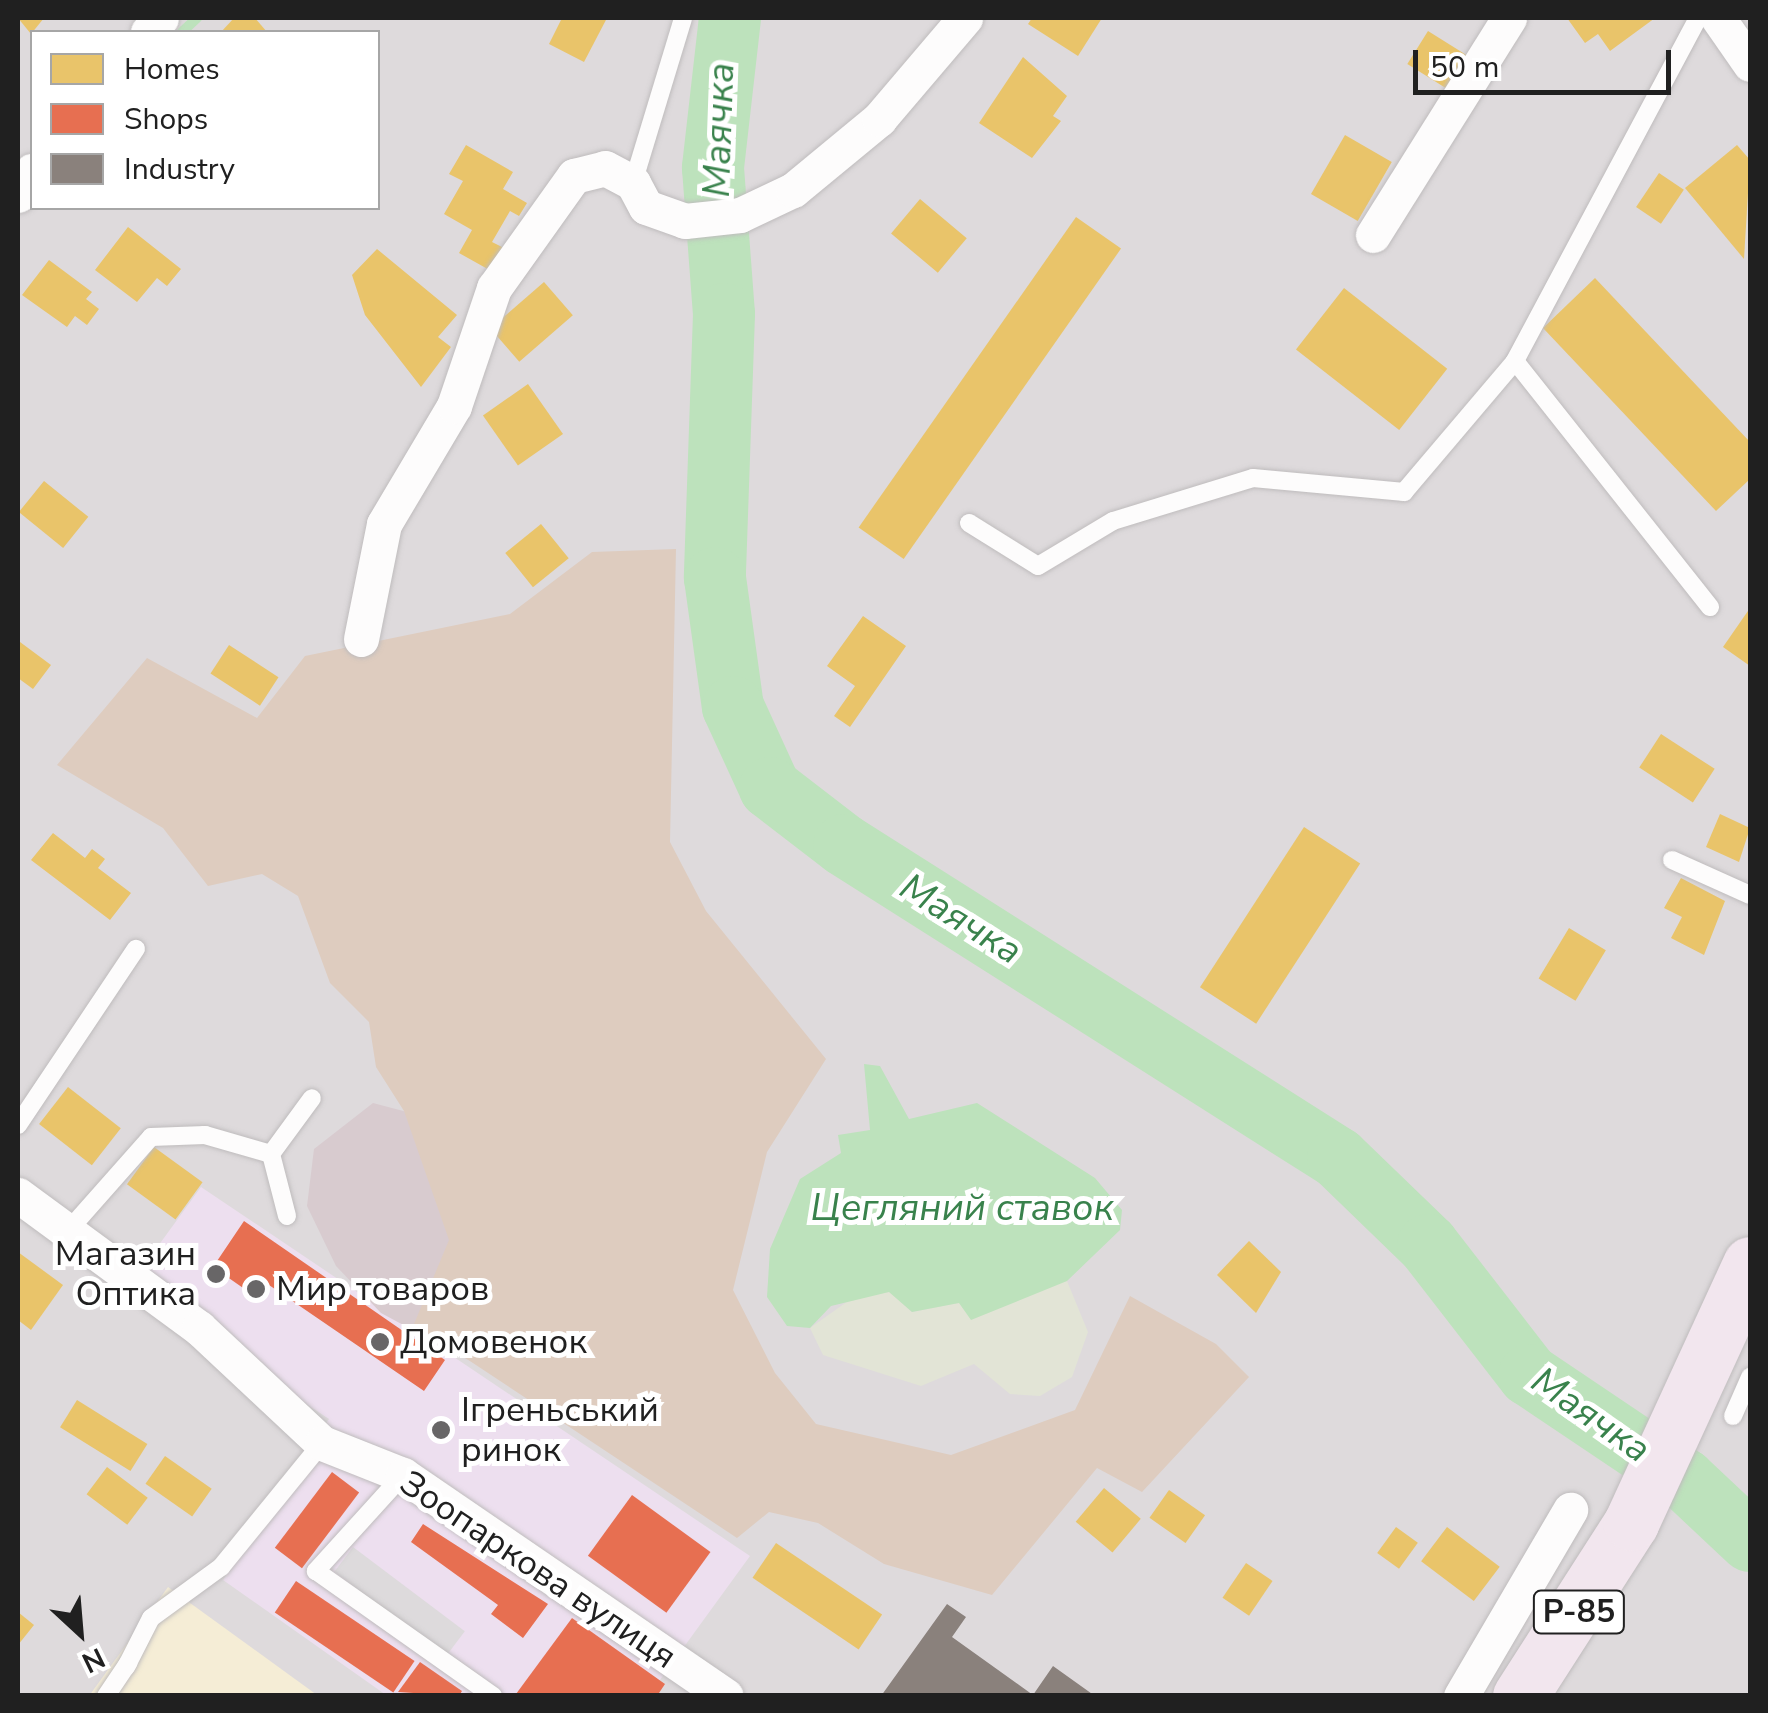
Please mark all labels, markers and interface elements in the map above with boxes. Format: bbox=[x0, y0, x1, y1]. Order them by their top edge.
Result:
legend bbox=[30, 30, 380, 210]
scale bar bbox=[1418, 30, 1676, 92]
text: 50 m bbox=[1430, 47, 1499, 88]
text: Homes bbox=[124, 49, 220, 90]
water label: Маячка bbox=[694, 62, 744, 198]
text: Shops bbox=[124, 99, 208, 140]
text: Industry bbox=[124, 149, 235, 190]
water label: Маячка bbox=[892, 864, 1030, 974]
water label: Цегляний ставок bbox=[811, 1185, 1113, 1231]
place label: Магазин Оптика bbox=[55, 1233, 196, 1315]
marker: Магазин Оптика bbox=[205, 1263, 227, 1285]
place label: Мир товаров bbox=[276, 1268, 489, 1310]
marker: Мир товаров bbox=[245, 1278, 267, 1300]
place label: Домовенок bbox=[400, 1321, 587, 1363]
marker: Домовенок bbox=[369, 1331, 391, 1353]
water label: Маячка bbox=[1523, 1358, 1659, 1472]
place label: Ігреньський ринок bbox=[461, 1389, 659, 1471]
marker: Ігреньський ринок bbox=[430, 1419, 452, 1441]
street label: Зоопаркова вулиця bbox=[392, 1462, 684, 1678]
north arrow bbox=[30, 1583, 130, 1683]
road number: Р-85 bbox=[1532, 1585, 1626, 1639]
text: N bbox=[75, 1638, 111, 1682]

